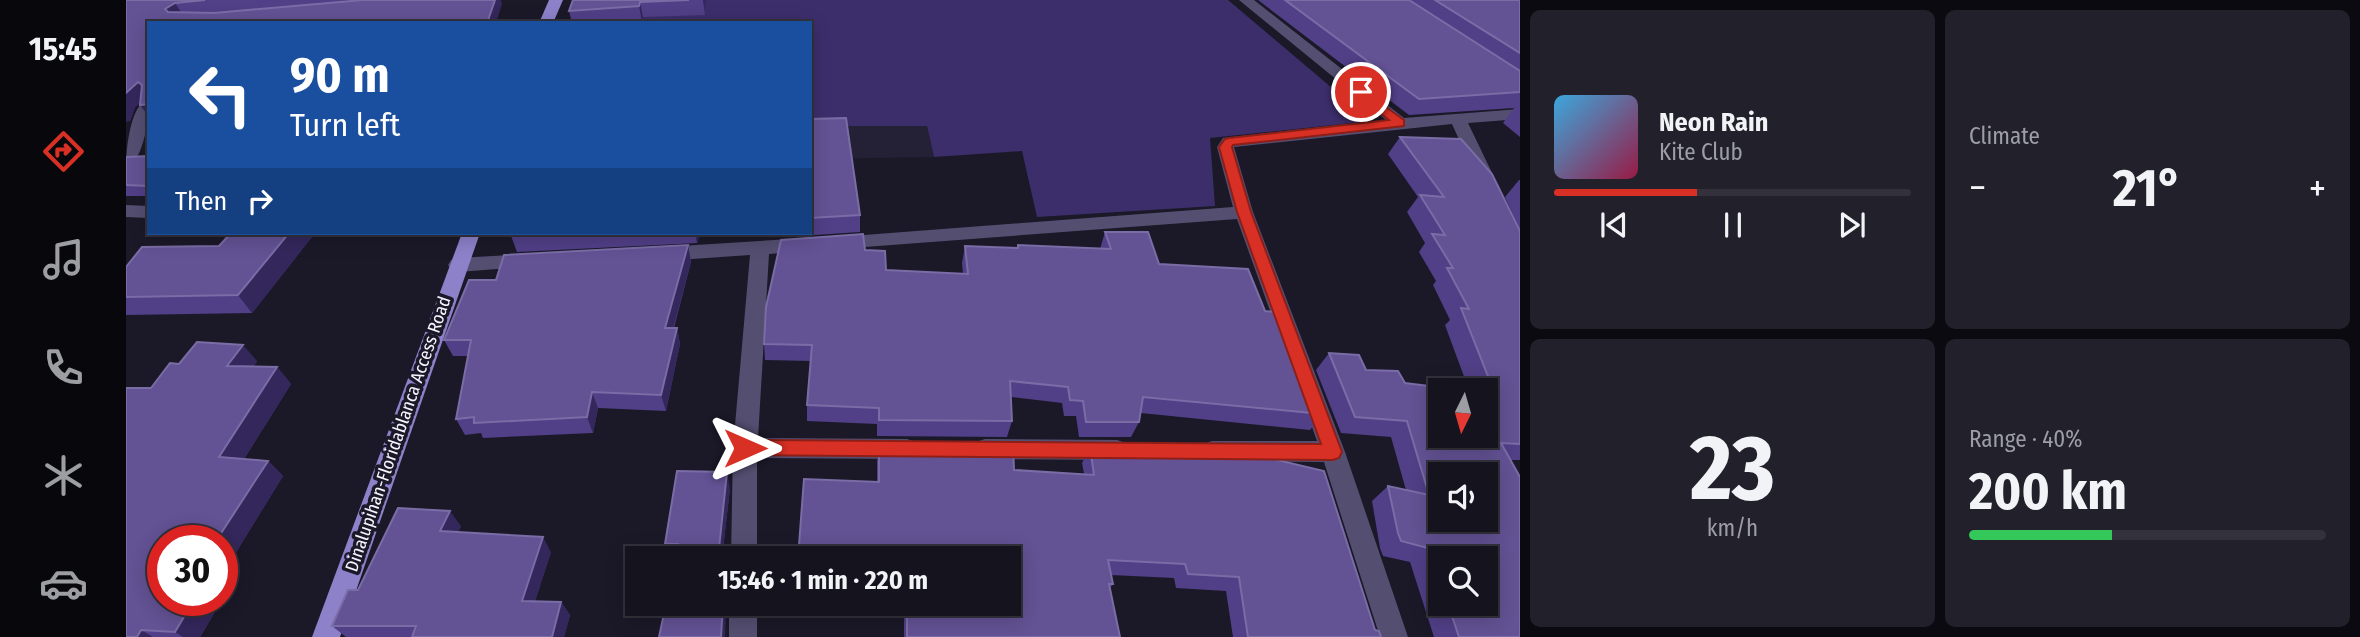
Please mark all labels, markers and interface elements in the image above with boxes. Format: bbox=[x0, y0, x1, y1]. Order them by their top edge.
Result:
text: 15:45 bbox=[29, 30, 97, 68]
text: 90 m bbox=[290, 46, 390, 105]
icon: left bbox=[175, 49, 266, 140]
pin bbox=[1331, 62, 1391, 122]
icon: arrive bbox=[1342, 73, 1380, 111]
text: Turn left bbox=[290, 106, 400, 144]
text: Neon Rain bbox=[1659, 107, 1768, 138]
text: Climate bbox=[1969, 122, 2040, 150]
icon: directions bbox=[39, 127, 88, 176]
text: Kite Club bbox=[1659, 138, 1743, 166]
text: 21° bbox=[2113, 157, 2182, 220]
text: − bbox=[1969, 165, 1986, 211]
text: + bbox=[2309, 165, 2326, 211]
icon: right bbox=[241, 182, 279, 220]
text: Then bbox=[175, 186, 227, 217]
icon: previous bbox=[1595, 206, 1633, 244]
icon: pause bbox=[1714, 206, 1752, 244]
icon: next bbox=[1833, 206, 1871, 244]
icon: music bbox=[39, 235, 88, 284]
street label: Dinalupihan-Floridablanca Access Road bbox=[340, 293, 456, 575]
icon: phone bbox=[39, 343, 88, 392]
north arrow bbox=[1428, 378, 1498, 448]
map controls bbox=[1428, 378, 1498, 616]
position arrow bbox=[708, 411, 782, 485]
text: 23 bbox=[1690, 414, 1775, 523]
text: Range · 40% bbox=[1969, 425, 2083, 453]
icon: climate bbox=[39, 451, 88, 500]
text: 200 km bbox=[1969, 460, 2127, 523]
button: sound bbox=[1428, 462, 1498, 532]
text: km/h bbox=[1707, 514, 1758, 542]
speed limit sign: 30 bbox=[147, 525, 238, 616]
button: search bbox=[1428, 546, 1498, 616]
icon: car bbox=[39, 559, 88, 608]
text: 15:46 · 1 min · 220 m bbox=[718, 565, 928, 596]

